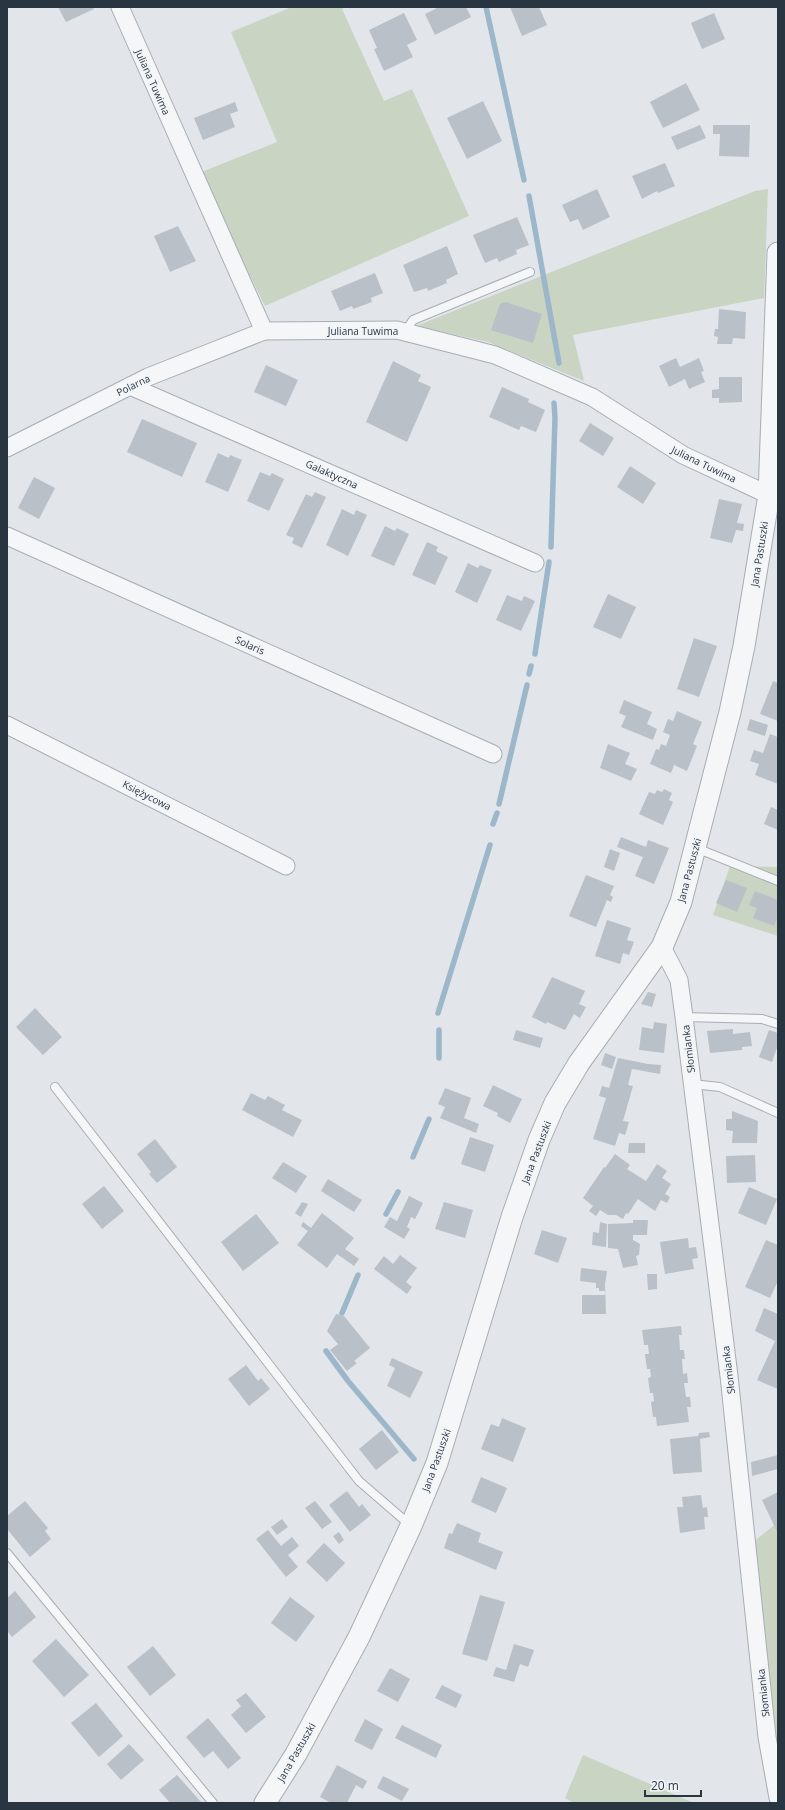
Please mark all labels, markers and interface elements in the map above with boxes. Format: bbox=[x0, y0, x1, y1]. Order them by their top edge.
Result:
street label: Juliana Tuwima bbox=[132, 46, 174, 117]
street label: Juliana Tuwima bbox=[327, 324, 398, 338]
street label: Polarna bbox=[114, 371, 152, 399]
street label: Juliana Tuwima bbox=[668, 442, 739, 486]
street label: Galaktyczna bbox=[304, 456, 360, 492]
street label: Jana Pastuszki bbox=[747, 520, 771, 589]
street label: Solaris bbox=[233, 632, 267, 658]
street label: Księżycowa bbox=[120, 777, 174, 813]
street label: Jana Pastuszki bbox=[673, 836, 704, 905]
street label: Słomianka bbox=[678, 1024, 698, 1074]
street label: Jana Pastuszki bbox=[517, 1119, 554, 1186]
street label: Słomianka bbox=[718, 1345, 738, 1395]
street label: Jana Pastuszki bbox=[418, 1427, 454, 1494]
street label: Słomianka bbox=[754, 1668, 772, 1718]
street label: Jana Pastuszki bbox=[273, 1720, 319, 1785]
scale bar bbox=[645, 1772, 701, 1798]
text: 20 m bbox=[651, 1777, 679, 1794]

